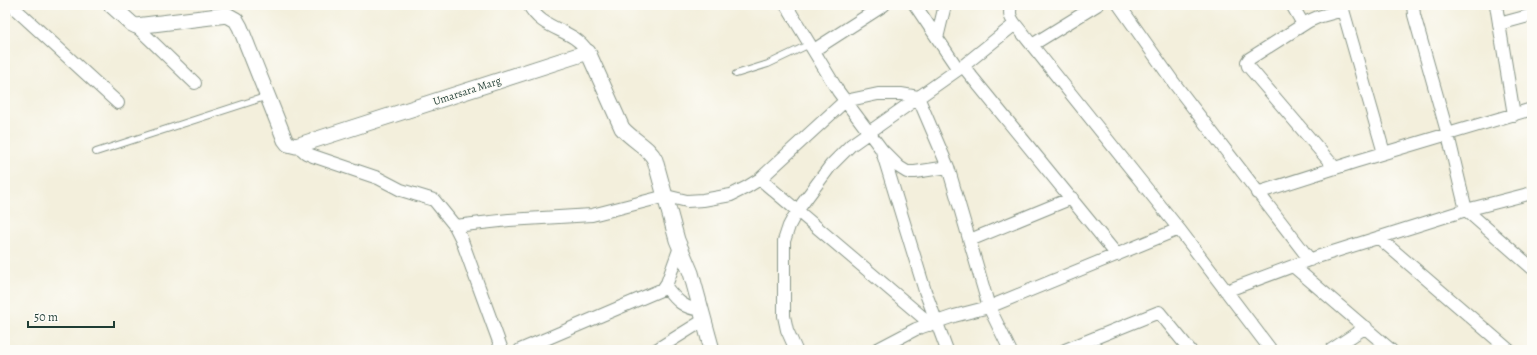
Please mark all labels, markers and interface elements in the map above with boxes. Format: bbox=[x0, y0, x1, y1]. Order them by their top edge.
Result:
street label: Umarsara Marg bbox=[431, 73, 503, 109]
scale bar bbox=[28, 303, 114, 329]
text: 50 m bbox=[34, 309, 58, 325]

